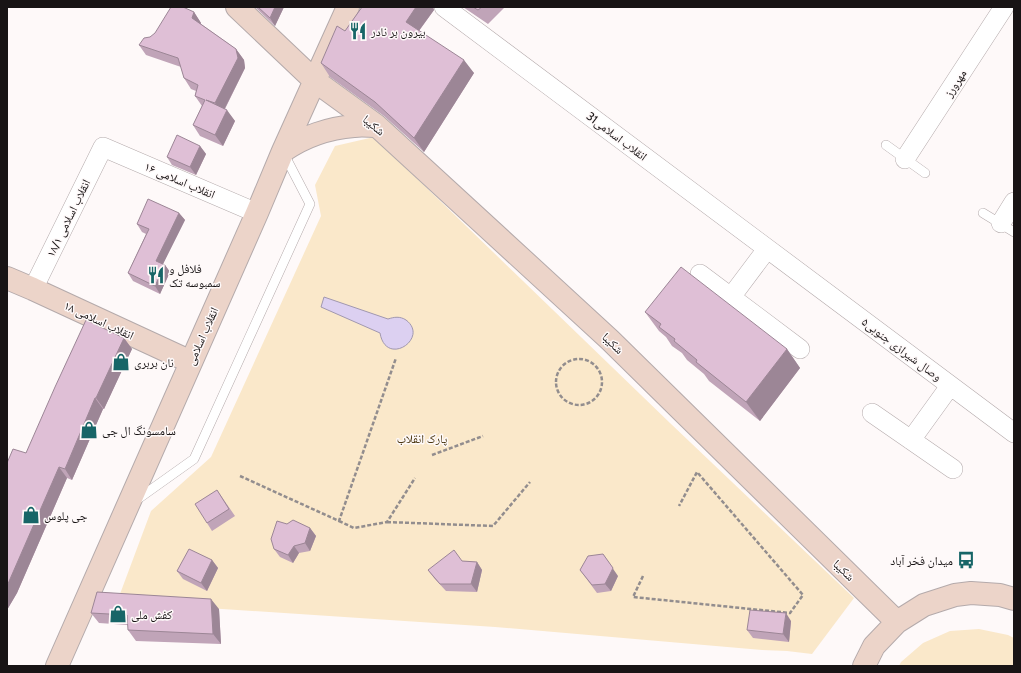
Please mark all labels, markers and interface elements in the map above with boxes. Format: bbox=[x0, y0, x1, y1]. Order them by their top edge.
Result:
restaurant icon: بیرون بر نادر bbox=[348, 21, 368, 41]
place label: بیرون بر نادر bbox=[370, 24, 426, 39]
street label: مهرورز bbox=[940, 66, 969, 100]
street label: 31انقلاب اسلامی bbox=[583, 108, 650, 164]
street label: شکیبا bbox=[360, 112, 388, 139]
street label: ۱۶ انقلاب اسلامی bbox=[142, 158, 218, 202]
street label: ۱۸/۱ انقلاب اسلامی bbox=[43, 177, 94, 259]
place label: فلافل و سمبوسه تک bbox=[169, 261, 221, 290]
restaurant icon: فلافل و سمبوسه تک bbox=[146, 265, 166, 285]
street label: ۱۸ انقلاب اسلامی bbox=[62, 297, 136, 343]
street label: انقلاب اسلامی bbox=[183, 305, 222, 367]
street label: ۵وصال شیرازی جنوبی bbox=[859, 314, 945, 384]
street label: شکیبا bbox=[599, 329, 627, 357]
shop icon: نان بربری bbox=[111, 352, 131, 372]
place label: نان بربری bbox=[134, 355, 174, 370]
shop icon: سامسونگ ال جی bbox=[79, 420, 99, 440]
place label: سامسونگ ال جی bbox=[102, 423, 176, 438]
park label: پارک انقلاب bbox=[397, 431, 448, 446]
shop icon: جی پلوس bbox=[21, 505, 41, 525]
place label: جی پلوس bbox=[44, 508, 88, 523]
bus stop icon: میدان فخر آباد bbox=[956, 550, 976, 570]
place label: میدان فخر آباد bbox=[890, 553, 953, 568]
street label: شکیبا bbox=[830, 556, 858, 584]
shop icon: کفش ملی bbox=[108, 604, 128, 624]
place label: کفش ملی bbox=[131, 607, 172, 622]

